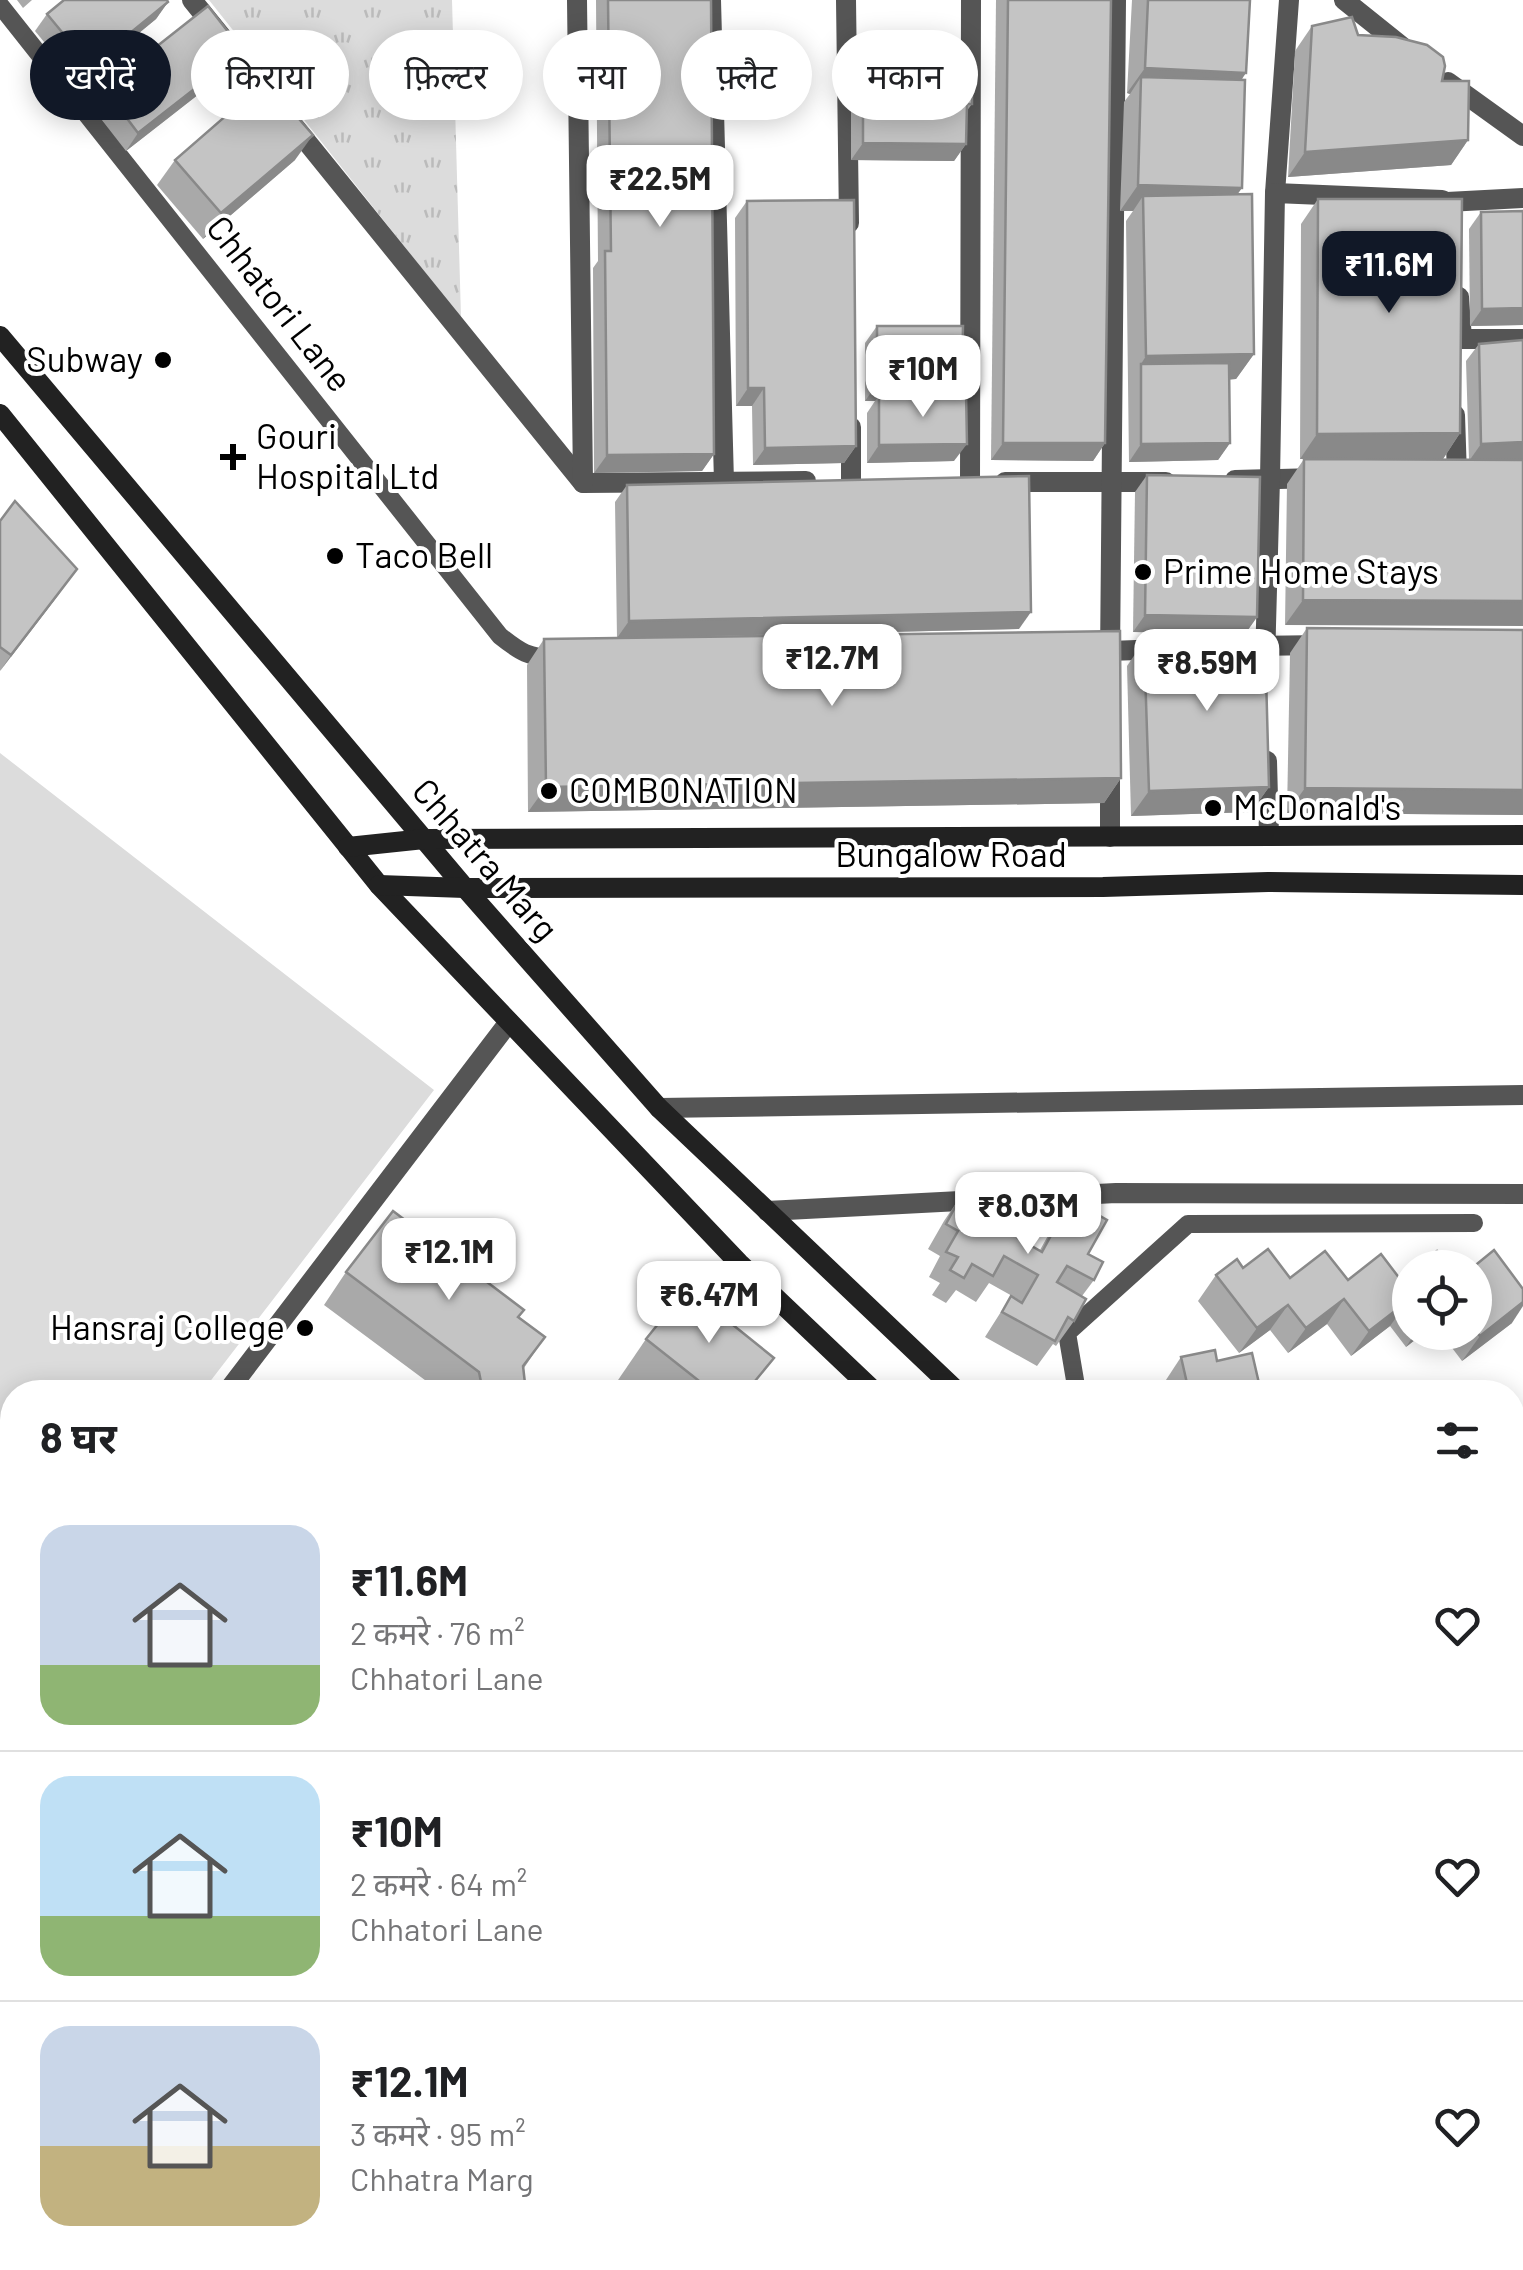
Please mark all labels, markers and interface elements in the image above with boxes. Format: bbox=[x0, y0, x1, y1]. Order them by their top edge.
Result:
chip: खरीदें bbox=[30, 30, 171, 120]
chip: किराया bbox=[191, 30, 349, 120]
chip: फ़िल्टर bbox=[369, 30, 523, 120]
chip: नया bbox=[543, 30, 661, 120]
chip: फ़्लैट bbox=[681, 30, 812, 120]
chip: मकान bbox=[832, 30, 978, 120]
pin: ₹22.5M bbox=[579, 145, 741, 230]
text: ₹22.5M bbox=[609, 158, 711, 196]
street label: Chhatori Lane bbox=[199, 206, 362, 399]
pin: ₹11.6M bbox=[1308, 231, 1470, 316]
text: ₹11.6M bbox=[1344, 244, 1434, 282]
pin: ₹10M bbox=[864, 335, 982, 420]
place label: Subway bbox=[26, 337, 143, 379]
text: ₹10M bbox=[888, 348, 958, 386]
marker: Subway bbox=[152, 349, 174, 371]
place label: Gouri Hospital Ltd bbox=[256, 414, 439, 496]
marker: Gouri Hospital Ltd bbox=[220, 444, 246, 470]
place label: Taco Bell bbox=[355, 533, 493, 575]
marker: Taco Bell bbox=[324, 545, 346, 567]
place label: Prime Home Stays bbox=[1163, 549, 1439, 591]
marker: Prime Home Stays bbox=[1132, 561, 1154, 583]
pin: ₹12.7M bbox=[751, 624, 913, 709]
pin: ₹8.59M bbox=[1126, 629, 1288, 714]
text: ₹12.7M bbox=[785, 637, 879, 675]
text: ₹8.59M bbox=[1156, 642, 1258, 680]
place label: COMBONATION bbox=[569, 768, 798, 810]
street label: Chhatra Marg bbox=[405, 769, 568, 948]
marker: COMBONATION bbox=[538, 780, 560, 802]
place label: McDonald's bbox=[1233, 785, 1401, 827]
marker: McDonald's bbox=[1202, 797, 1224, 819]
street label: Bungalow Road bbox=[835, 832, 1067, 874]
pin: ₹8.03M bbox=[947, 1172, 1109, 1257]
text: ₹8.03M bbox=[977, 1185, 1079, 1223]
pin: ₹12.1M bbox=[368, 1218, 530, 1303]
text: ₹12.1M bbox=[404, 1231, 494, 1269]
map controls bbox=[1392, 1250, 1492, 1350]
button: locate bbox=[1392, 1250, 1492, 1350]
pin: ₹6.47M bbox=[628, 1261, 790, 1346]
text: ₹6.47M bbox=[659, 1274, 759, 1312]
place label: Hansraj College bbox=[50, 1305, 285, 1347]
marker: Hansraj College bbox=[294, 1317, 316, 1339]
text: 8 घर bbox=[40, 1411, 117, 1461]
icon: filters bbox=[1430, 1413, 1485, 1468]
text: ₹11.6M bbox=[350, 1554, 468, 1604]
icon: home bbox=[120, 1565, 240, 1685]
icon: heart bbox=[1430, 1598, 1485, 1653]
text: 2 कमरे · 76 m² bbox=[350, 1613, 525, 1651]
text: Chhatori Lane bbox=[350, 1658, 544, 1696]
text: ₹10M bbox=[350, 1805, 443, 1855]
icon: home bbox=[120, 1816, 240, 1936]
icon: heart bbox=[1430, 1849, 1485, 1904]
text: 2 कमरे · 64 m² bbox=[350, 1864, 527, 1902]
text: Chhatori Lane bbox=[350, 1909, 544, 1947]
text: ₹12.1M bbox=[350, 2055, 469, 2105]
icon: home bbox=[120, 2066, 240, 2186]
icon: heart bbox=[1430, 2099, 1485, 2154]
text: 3 कमरे · 95 m² bbox=[350, 2114, 526, 2152]
text: Chhatra Marg bbox=[350, 2159, 534, 2197]

